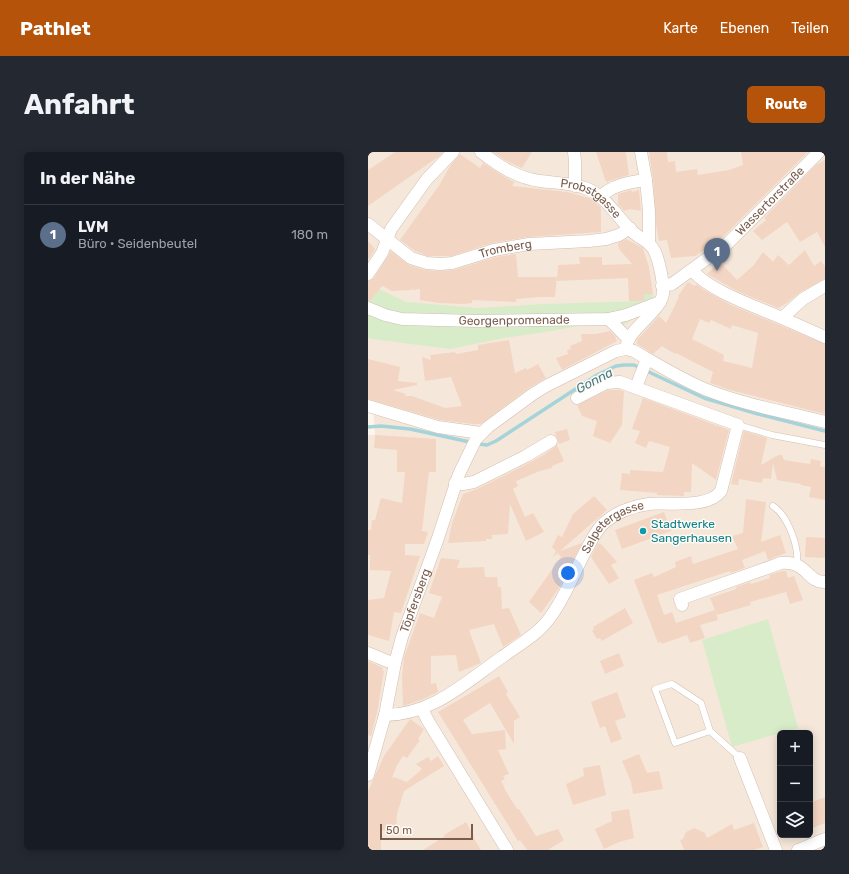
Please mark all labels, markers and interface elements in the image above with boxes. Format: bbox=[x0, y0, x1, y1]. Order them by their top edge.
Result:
text: Pathlet bbox=[20, 17, 91, 40]
text: Karte bbox=[663, 20, 698, 37]
text: Ebenen bbox=[720, 20, 769, 37]
text: Teilen bbox=[791, 20, 829, 37]
button: Route bbox=[747, 86, 825, 123]
text: Anfahrt bbox=[24, 88, 135, 121]
street label: Wassertorstraße bbox=[733, 164, 807, 238]
text: In der Nähe bbox=[40, 168, 135, 188]
street label: Probstgasse bbox=[560, 176, 624, 221]
text: LVM bbox=[78, 218, 108, 236]
text: 1 bbox=[50, 227, 56, 242]
text: 180 m bbox=[291, 227, 328, 242]
text: Büro · Seidenbeutel bbox=[78, 236, 197, 251]
street label: Tromberg bbox=[477, 237, 533, 261]
pin: 1 bbox=[704, 238, 730, 271]
street label: Georgenpromenade bbox=[458, 313, 570, 328]
water label: Gonna bbox=[573, 364, 616, 396]
street label: Salpetergasse bbox=[579, 498, 645, 556]
place label: Stadtwerke Sangerhausen bbox=[651, 517, 732, 545]
marker: Stadtwerke Sangerhausen bbox=[638, 526, 648, 536]
your location bbox=[558, 563, 578, 583]
street label: Töpfersberg bbox=[397, 567, 433, 635]
map controls bbox=[777, 730, 813, 838]
button: + bbox=[777, 730, 813, 766]
button: − bbox=[777, 766, 813, 802]
button: layers bbox=[777, 802, 813, 838]
scale bar bbox=[380, 822, 473, 841]
text: 50 m bbox=[386, 824, 412, 837]

